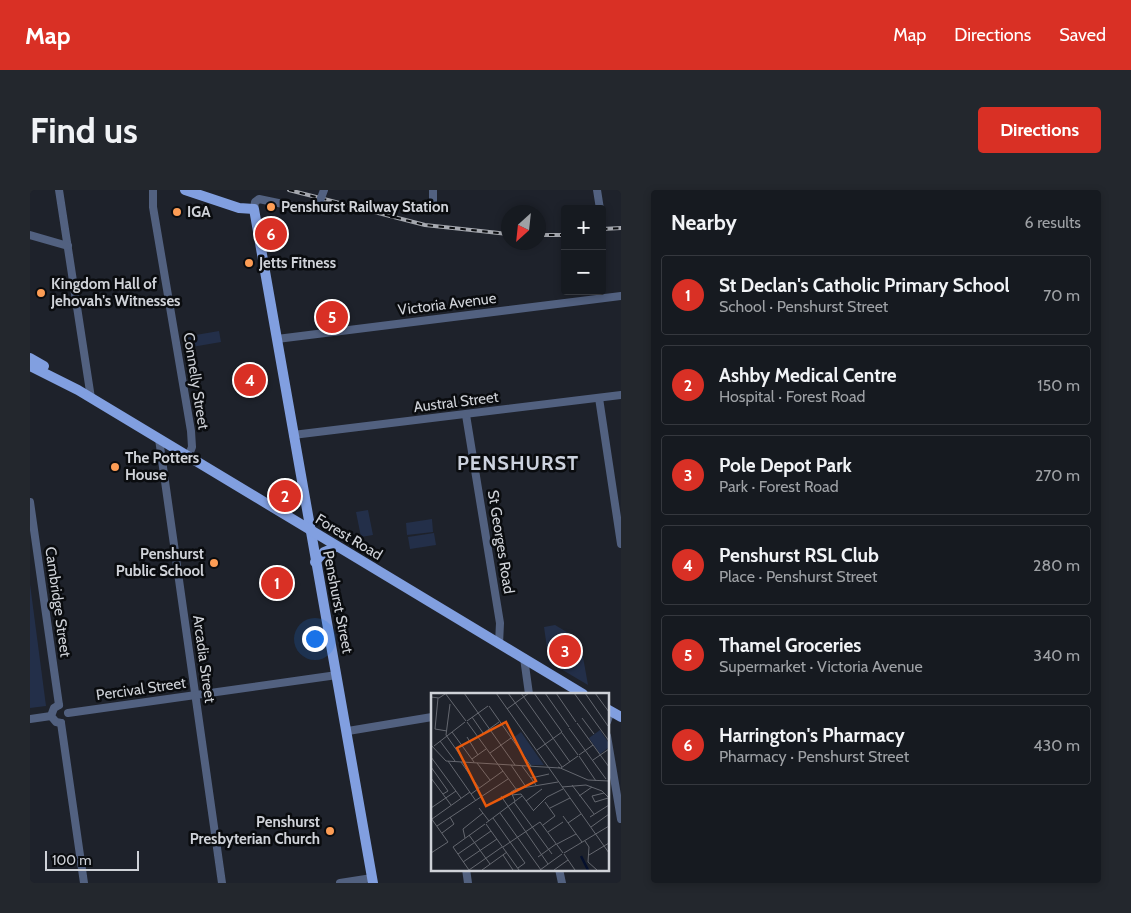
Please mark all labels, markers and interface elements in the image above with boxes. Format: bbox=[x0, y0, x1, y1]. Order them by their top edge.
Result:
text: Map bbox=[25, 21, 71, 50]
text: Map bbox=[893, 24, 926, 46]
text: Directions bbox=[954, 24, 1031, 46]
text: Saved bbox=[1059, 24, 1106, 46]
button: Directions bbox=[978, 107, 1101, 153]
text: Find us bbox=[30, 109, 138, 152]
place label: Penshurst Railway Station bbox=[281, 198, 449, 216]
marker: Penshurst Railway Station bbox=[265, 201, 277, 213]
place label: IGA bbox=[187, 203, 211, 221]
north arrow bbox=[501, 205, 546, 250]
map controls bbox=[561, 205, 606, 295]
button: + bbox=[561, 205, 606, 250]
marker: IGA bbox=[171, 206, 183, 218]
text: Nearby bbox=[671, 210, 737, 235]
text: 6 results bbox=[1025, 213, 1081, 232]
pin: 6 bbox=[255, 215, 287, 253]
button: − bbox=[561, 250, 606, 295]
place label: Jetts Fitness bbox=[258, 254, 336, 272]
marker: Jetts Fitness bbox=[243, 257, 255, 269]
text: St Declan's Catholic Primary School bbox=[719, 274, 1010, 297]
place label: Kingdom Hall of Jehovah's Witnesses bbox=[50, 275, 180, 310]
text: 1 bbox=[685, 286, 691, 305]
text: 70 m bbox=[1043, 286, 1080, 305]
marker: Kingdom Hall of Jehovah's Witnesses bbox=[35, 287, 47, 299]
street label: Victoria Avenue bbox=[397, 289, 498, 319]
text: School · Penshurst Street bbox=[719, 297, 888, 316]
pin: 5 bbox=[316, 298, 348, 336]
street label: Connelly Street bbox=[179, 331, 213, 431]
pin: 4 bbox=[234, 361, 266, 399]
text: Ashby Medical Centre bbox=[719, 364, 897, 387]
text: 2 bbox=[684, 376, 692, 395]
text: 150 m bbox=[1037, 376, 1080, 395]
text: Hospital · Forest Road bbox=[719, 387, 865, 406]
street label: Austral Street bbox=[412, 388, 500, 416]
place label: The Potters House bbox=[125, 449, 199, 484]
district label: PENSHURST bbox=[457, 451, 579, 475]
text: Pole Depot Park bbox=[719, 454, 852, 477]
marker: The Potters House bbox=[109, 461, 121, 473]
text: 3 bbox=[684, 466, 692, 485]
text: 270 m bbox=[1035, 466, 1080, 485]
pin: 2 bbox=[269, 477, 301, 515]
text: Park · Forest Road bbox=[719, 477, 839, 496]
street label: St Georges Road bbox=[484, 489, 518, 595]
street label: Forest Road bbox=[312, 510, 386, 564]
text: Penshurst RSL Club bbox=[719, 544, 879, 567]
place label: Penshurst Public School bbox=[116, 545, 204, 580]
street label: Cambridge Street bbox=[41, 546, 75, 658]
street label: Penshurst Street bbox=[319, 549, 357, 655]
text: 4 bbox=[683, 556, 693, 575]
text: 280 m bbox=[1033, 556, 1080, 575]
marker: Penshurst Public School bbox=[208, 557, 220, 569]
pin: 1 bbox=[261, 564, 293, 602]
text: Place · Penshurst Street bbox=[719, 567, 877, 586]
street label: Arcadia Street bbox=[189, 614, 219, 704]
your location bbox=[302, 626, 328, 652]
pin: 3 bbox=[549, 632, 581, 670]
text: Thamel Groceries bbox=[719, 634, 861, 657]
text: 5 bbox=[684, 646, 692, 665]
text: 340 m bbox=[1033, 646, 1080, 665]
text: Supermarket · Victoria Avenue bbox=[719, 657, 923, 676]
street label: Percival Street bbox=[95, 674, 187, 704]
inset map bbox=[431, 693, 608, 870]
text: Harrington's Pharmacy bbox=[719, 724, 905, 747]
text: 6 bbox=[684, 736, 693, 755]
text: 430 m bbox=[1033, 736, 1080, 755]
text: Pharmacy · Penshurst Street bbox=[719, 747, 909, 766]
place label: Penshurst Presbyterian Church bbox=[190, 813, 320, 848]
marker: Penshurst Presbyterian Church bbox=[324, 825, 336, 837]
scale bar bbox=[45, 848, 139, 871]
text: 100 m bbox=[52, 851, 92, 869]

